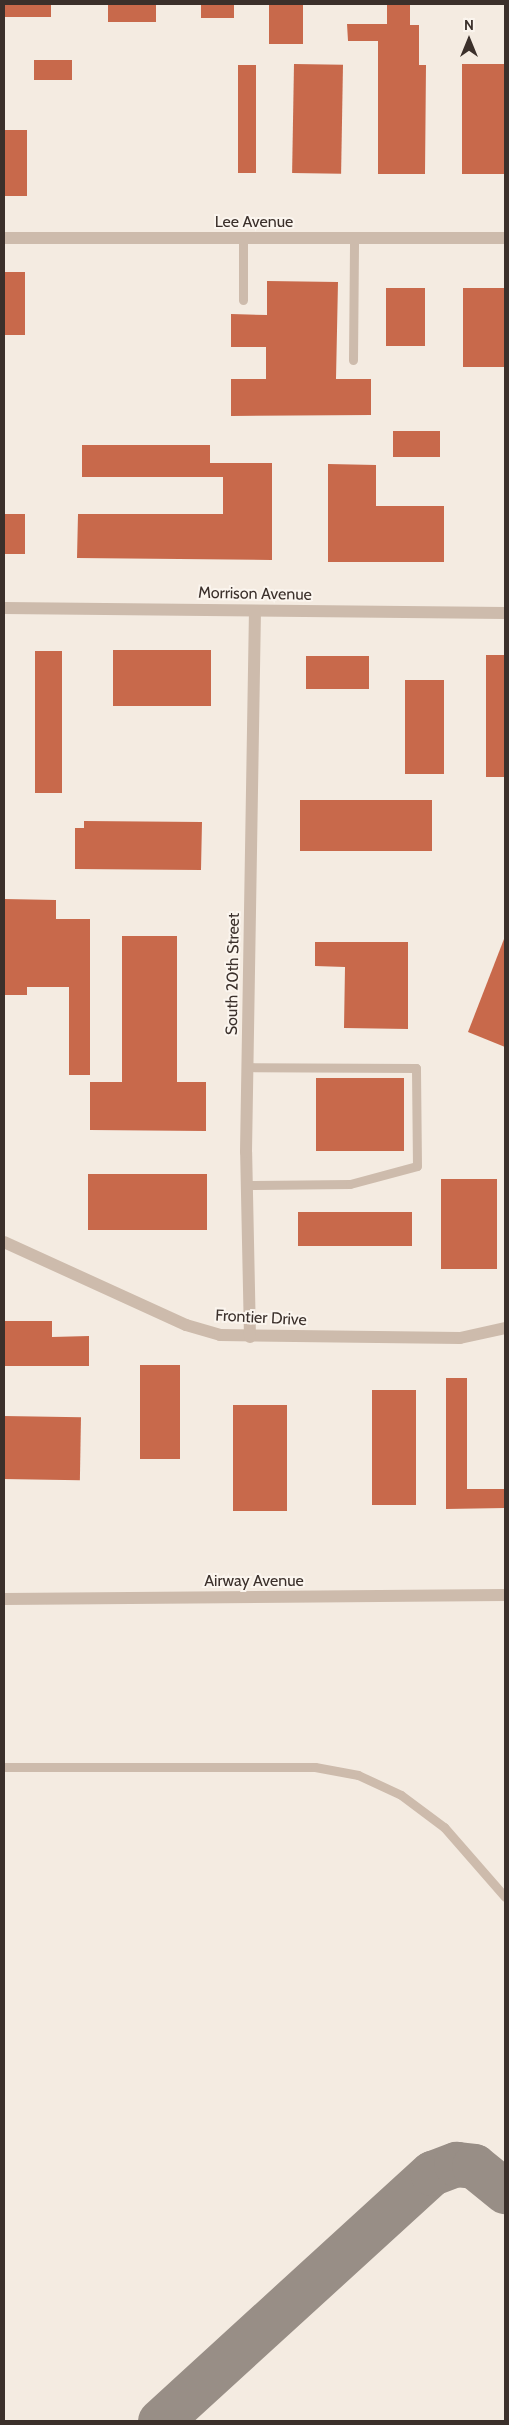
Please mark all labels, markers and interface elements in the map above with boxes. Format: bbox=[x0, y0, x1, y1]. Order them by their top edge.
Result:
north arrow bbox=[444, 15, 494, 65]
text: N bbox=[464, 16, 474, 34]
street label: Lee Avenue bbox=[215, 212, 293, 232]
street label: Morrison Avenue bbox=[198, 583, 312, 605]
street label: South 20th Street bbox=[222, 913, 244, 1035]
street label: Frontier Drive bbox=[215, 1306, 307, 1330]
street label: Airway Avenue bbox=[204, 1571, 304, 1591]

